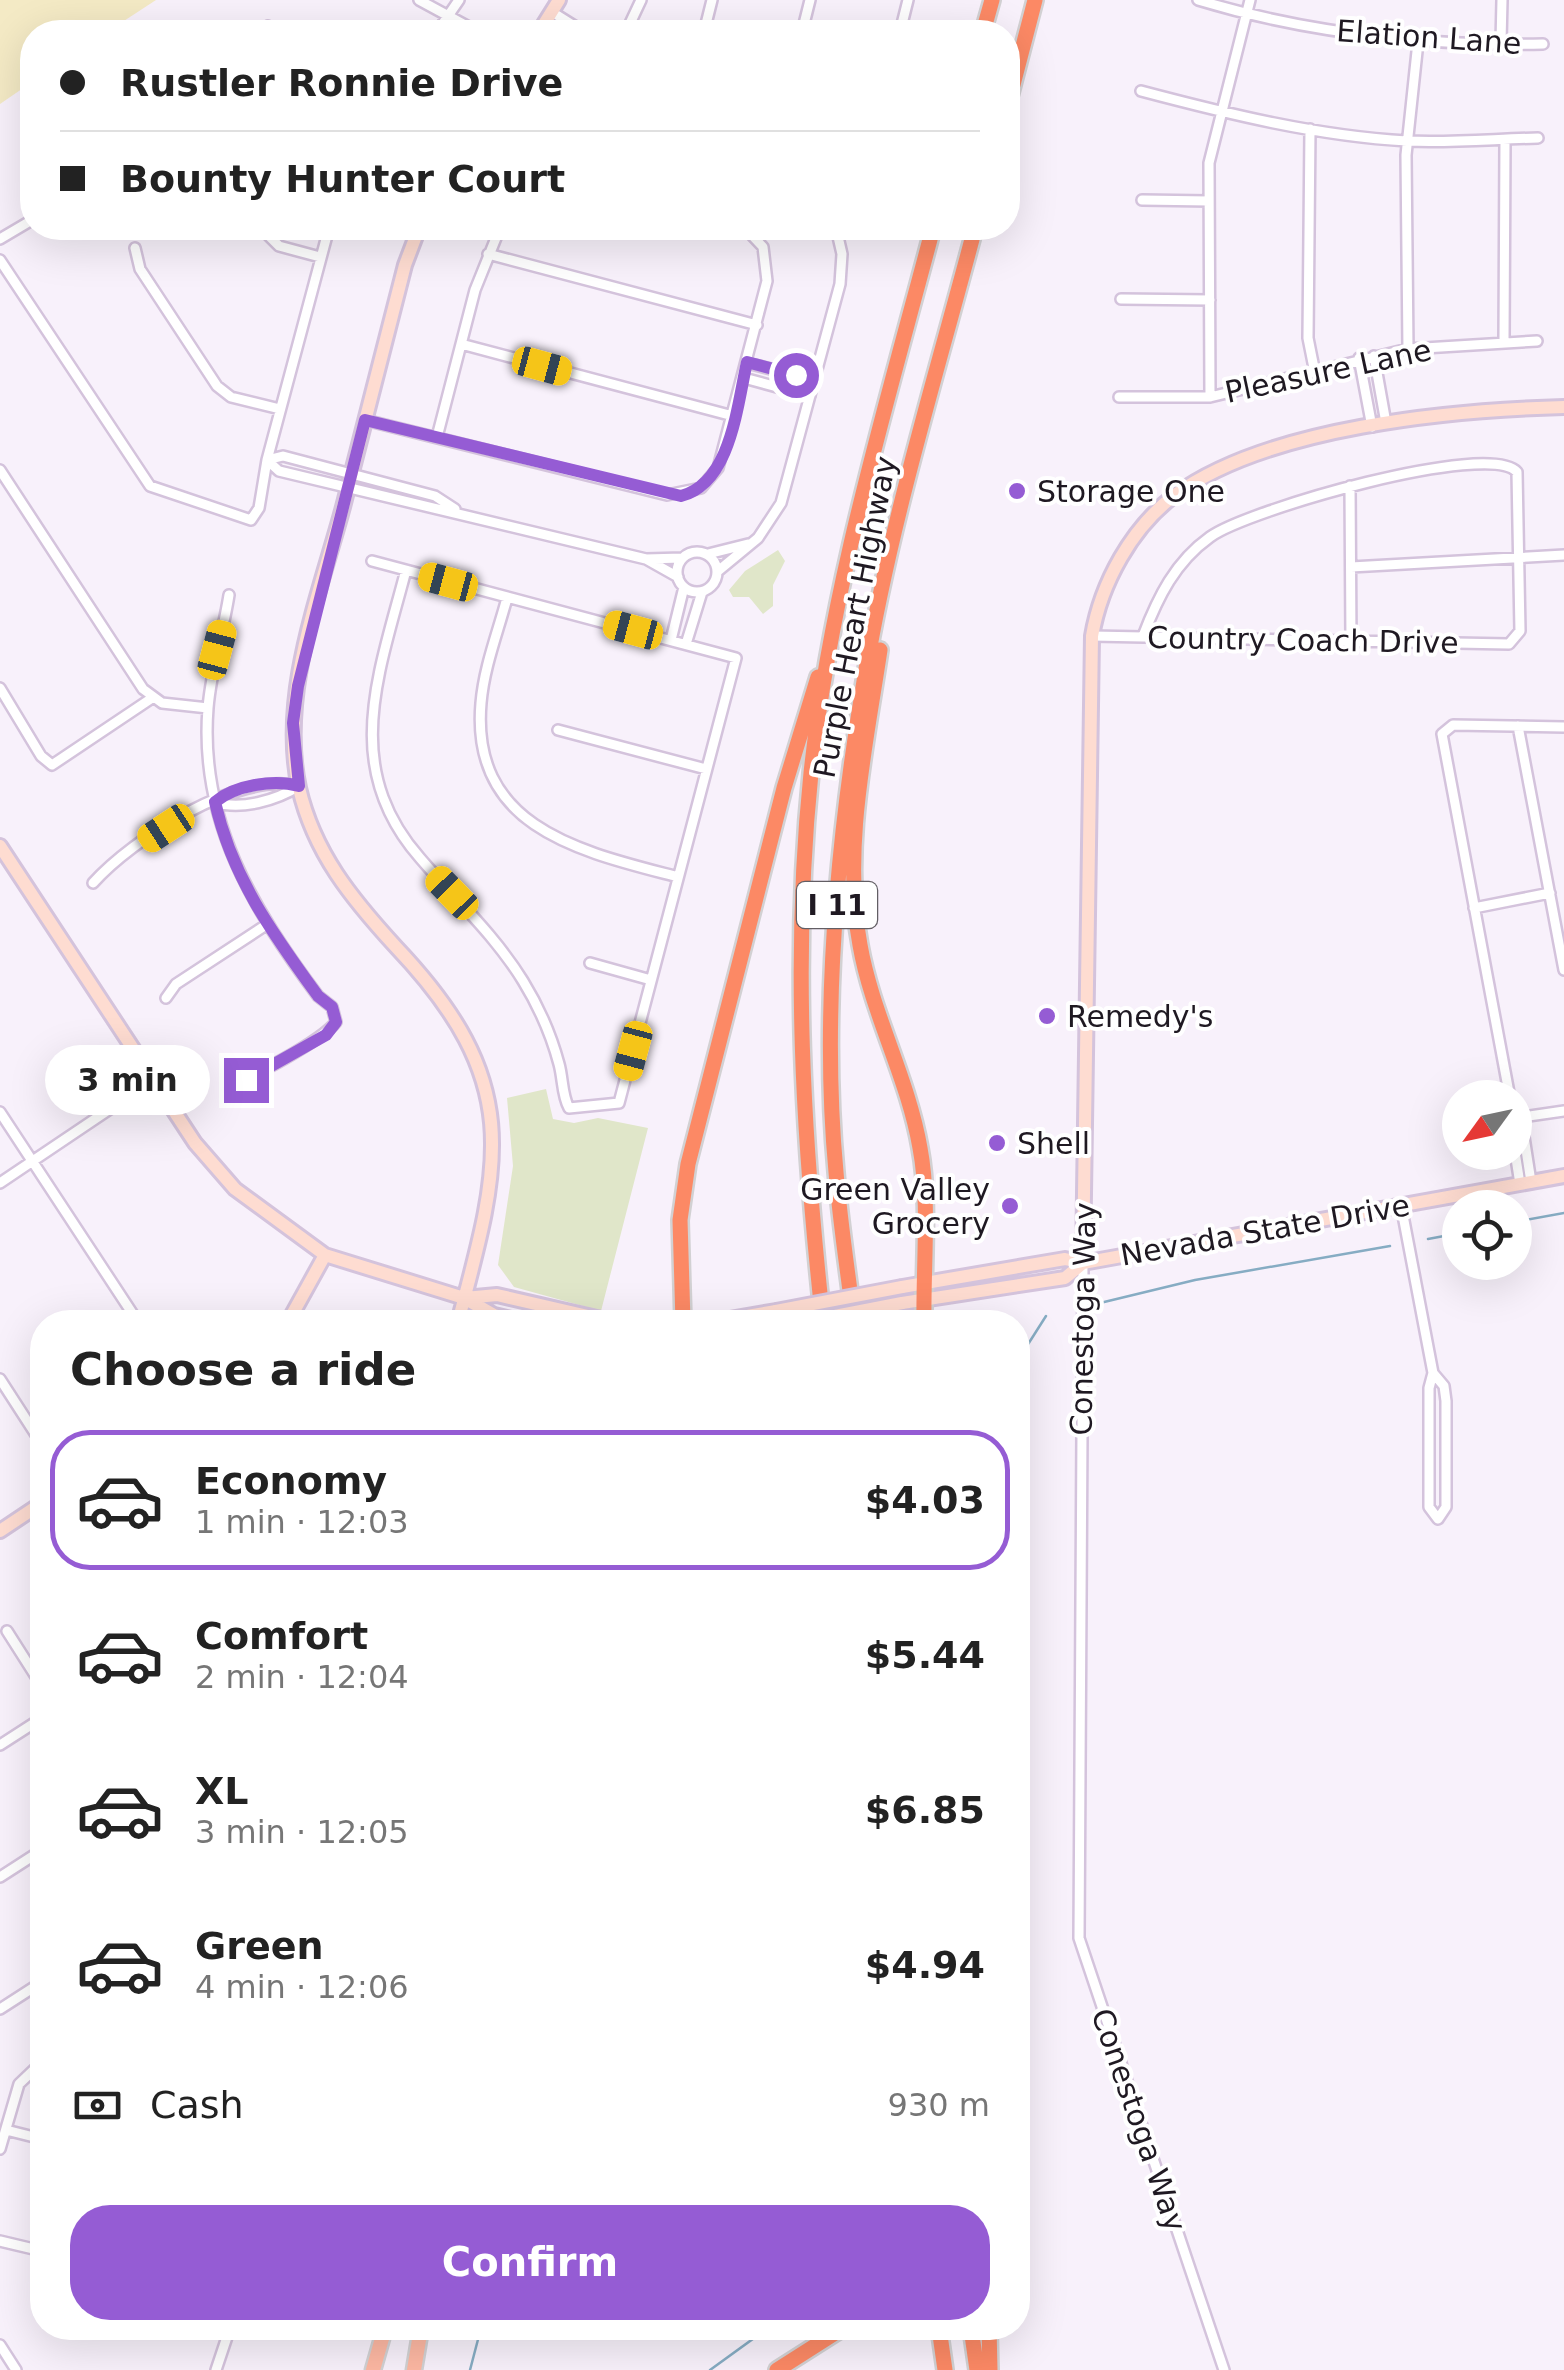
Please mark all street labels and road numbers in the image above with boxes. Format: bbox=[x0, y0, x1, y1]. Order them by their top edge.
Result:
street label: Elation Lane bbox=[1335, 13, 1523, 61]
street label: Pleasure Lane bbox=[1222, 332, 1434, 410]
street label: Purple Heart Highway bbox=[807, 453, 903, 781]
street label: Country Coach Drive bbox=[1147, 620, 1459, 660]
road number: I 11 bbox=[797, 882, 877, 928]
street label: Nevada State Drive bbox=[1118, 1187, 1412, 1273]
street label: Conestoga Way bbox=[1063, 1202, 1103, 1436]
street label: Conestoga Way bbox=[1084, 2004, 1194, 2236]

